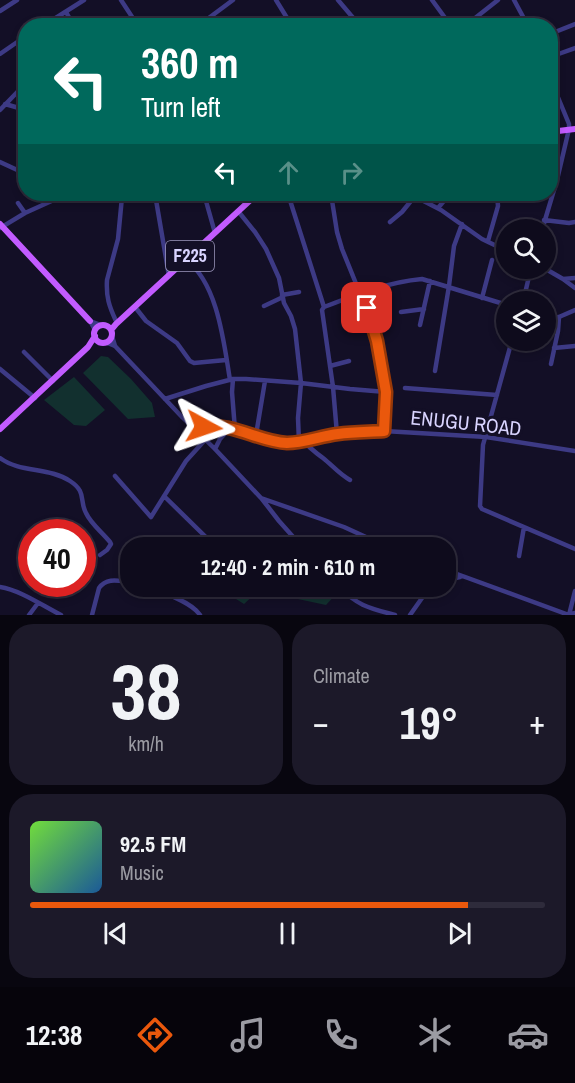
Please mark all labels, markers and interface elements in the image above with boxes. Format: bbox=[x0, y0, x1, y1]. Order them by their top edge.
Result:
text: 360 m bbox=[141, 35, 239, 91]
icon: left bbox=[42, 42, 120, 120]
text: Turn left bbox=[141, 89, 220, 125]
icon: left bbox=[209, 156, 242, 189]
icon: ahead bbox=[272, 156, 305, 189]
icon: right bbox=[335, 156, 368, 189]
map controls bbox=[496, 219, 556, 351]
button: search bbox=[496, 219, 556, 279]
road number: F225 bbox=[166, 241, 214, 271]
pin bbox=[341, 282, 392, 333]
icon: arrive bbox=[350, 291, 383, 324]
button: layers bbox=[496, 291, 556, 351]
position arrow bbox=[172, 395, 236, 459]
street label: ENUGU ROAD bbox=[409, 403, 523, 442]
speed limit sign: 40 bbox=[18, 519, 96, 597]
text: 12:40 · 2 min · 610 m bbox=[201, 552, 375, 582]
text: 38 bbox=[110, 638, 182, 743]
text: Climate bbox=[313, 662, 370, 689]
text: 19° bbox=[399, 692, 459, 753]
text: − bbox=[313, 700, 329, 744]
text: + bbox=[529, 700, 545, 744]
text: km/h bbox=[128, 730, 164, 757]
text: 92.5 FM bbox=[120, 829, 186, 859]
text: Music bbox=[120, 859, 164, 886]
icon: previous bbox=[99, 917, 132, 950]
icon: pause bbox=[271, 917, 304, 950]
icon: next bbox=[443, 917, 476, 950]
icon: directions bbox=[134, 1014, 176, 1056]
icon: music bbox=[227, 1014, 269, 1056]
icon: phone bbox=[320, 1014, 362, 1056]
icon: climate bbox=[414, 1014, 456, 1056]
icon: car bbox=[507, 1014, 549, 1056]
text: 12:38 bbox=[26, 1017, 82, 1053]

